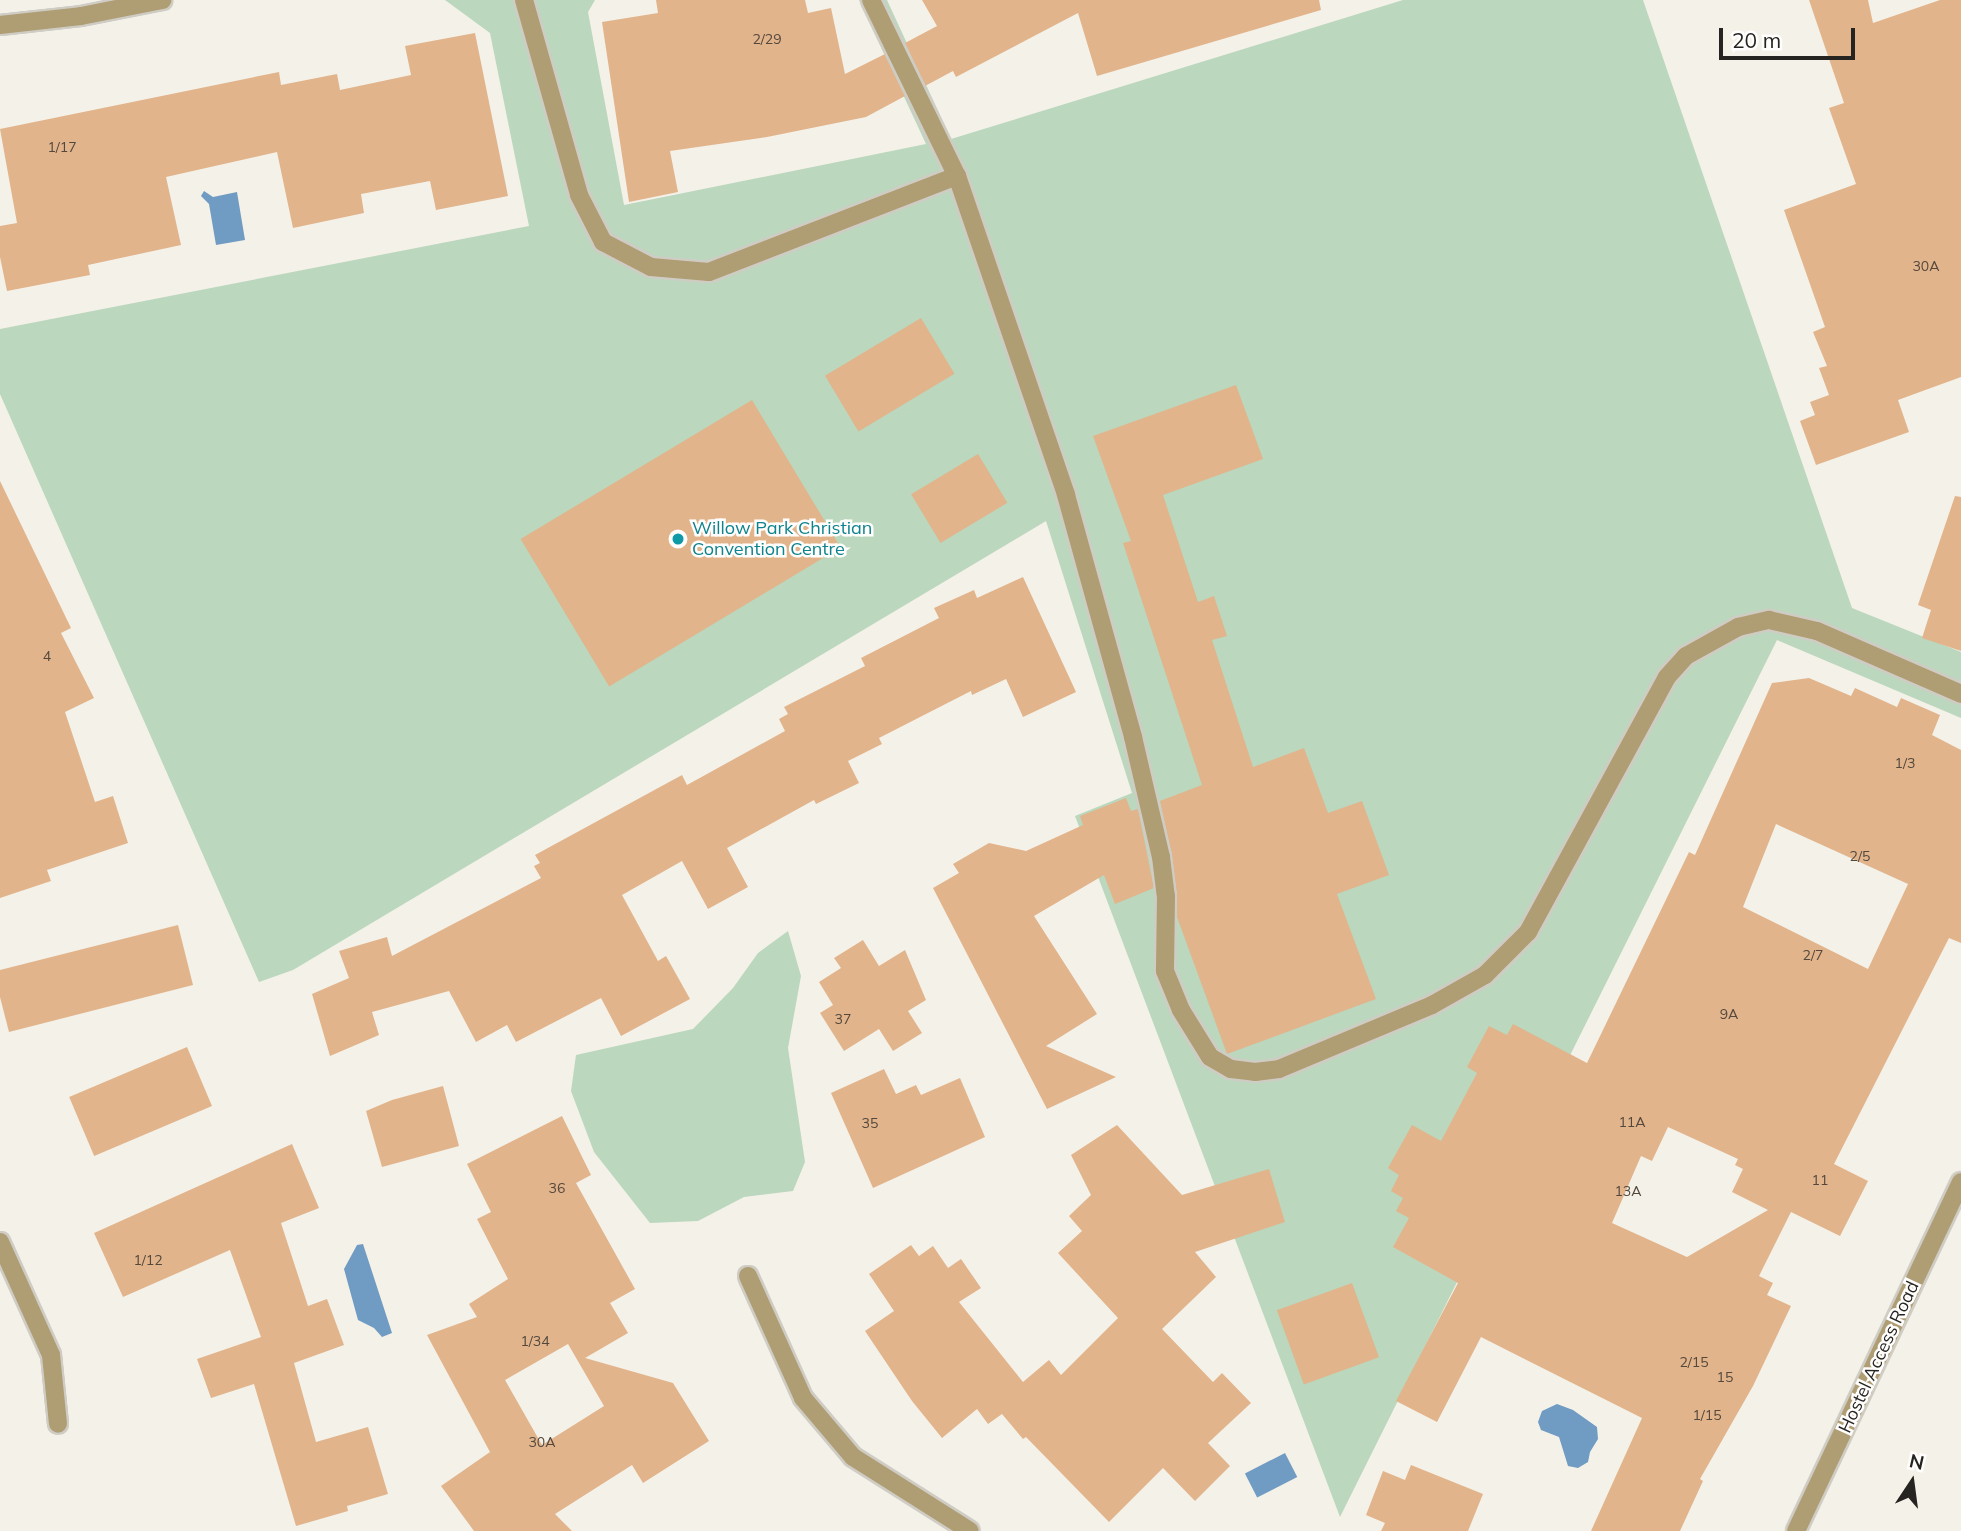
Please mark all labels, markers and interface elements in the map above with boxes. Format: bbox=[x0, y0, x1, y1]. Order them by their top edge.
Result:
scale bar bbox=[1723, 14, 1860, 58]
text: 20 m bbox=[1732, 27, 1781, 53]
house number: 2/29 bbox=[752, 31, 782, 47]
house number: 1/17 bbox=[47, 139, 77, 155]
house number: 30A bbox=[1912, 258, 1940, 274]
place label: Willow Park Christian Convention Centre bbox=[692, 518, 872, 560]
marker: Willow Park Christian Convention Centre bbox=[670, 531, 686, 547]
house number: 4 bbox=[43, 648, 51, 664]
house number: 1/3 bbox=[1895, 755, 1915, 771]
house number: 2/5 bbox=[1850, 848, 1870, 864]
house number: 2/7 bbox=[1803, 947, 1823, 963]
house number: 9A bbox=[1720, 1006, 1738, 1022]
house number: 37 bbox=[835, 1011, 851, 1027]
house number: 11A bbox=[1618, 1114, 1646, 1130]
house number: 35 bbox=[862, 1115, 878, 1131]
house number: 11 bbox=[1812, 1172, 1828, 1188]
house number: 36 bbox=[549, 1180, 565, 1196]
house number: 13A bbox=[1614, 1183, 1642, 1199]
house number: 1/12 bbox=[133, 1252, 163, 1268]
street label: Hostel Access Road bbox=[1834, 1278, 1924, 1436]
house number: 1/34 bbox=[520, 1333, 550, 1349]
house number: 2/15 bbox=[1679, 1354, 1709, 1370]
house number: 15 bbox=[1717, 1369, 1733, 1385]
house number: 1/15 bbox=[1692, 1407, 1722, 1423]
house number: 30A bbox=[528, 1434, 556, 1450]
north arrow bbox=[1877, 1447, 1947, 1517]
text: N bbox=[1907, 1448, 1926, 1475]

